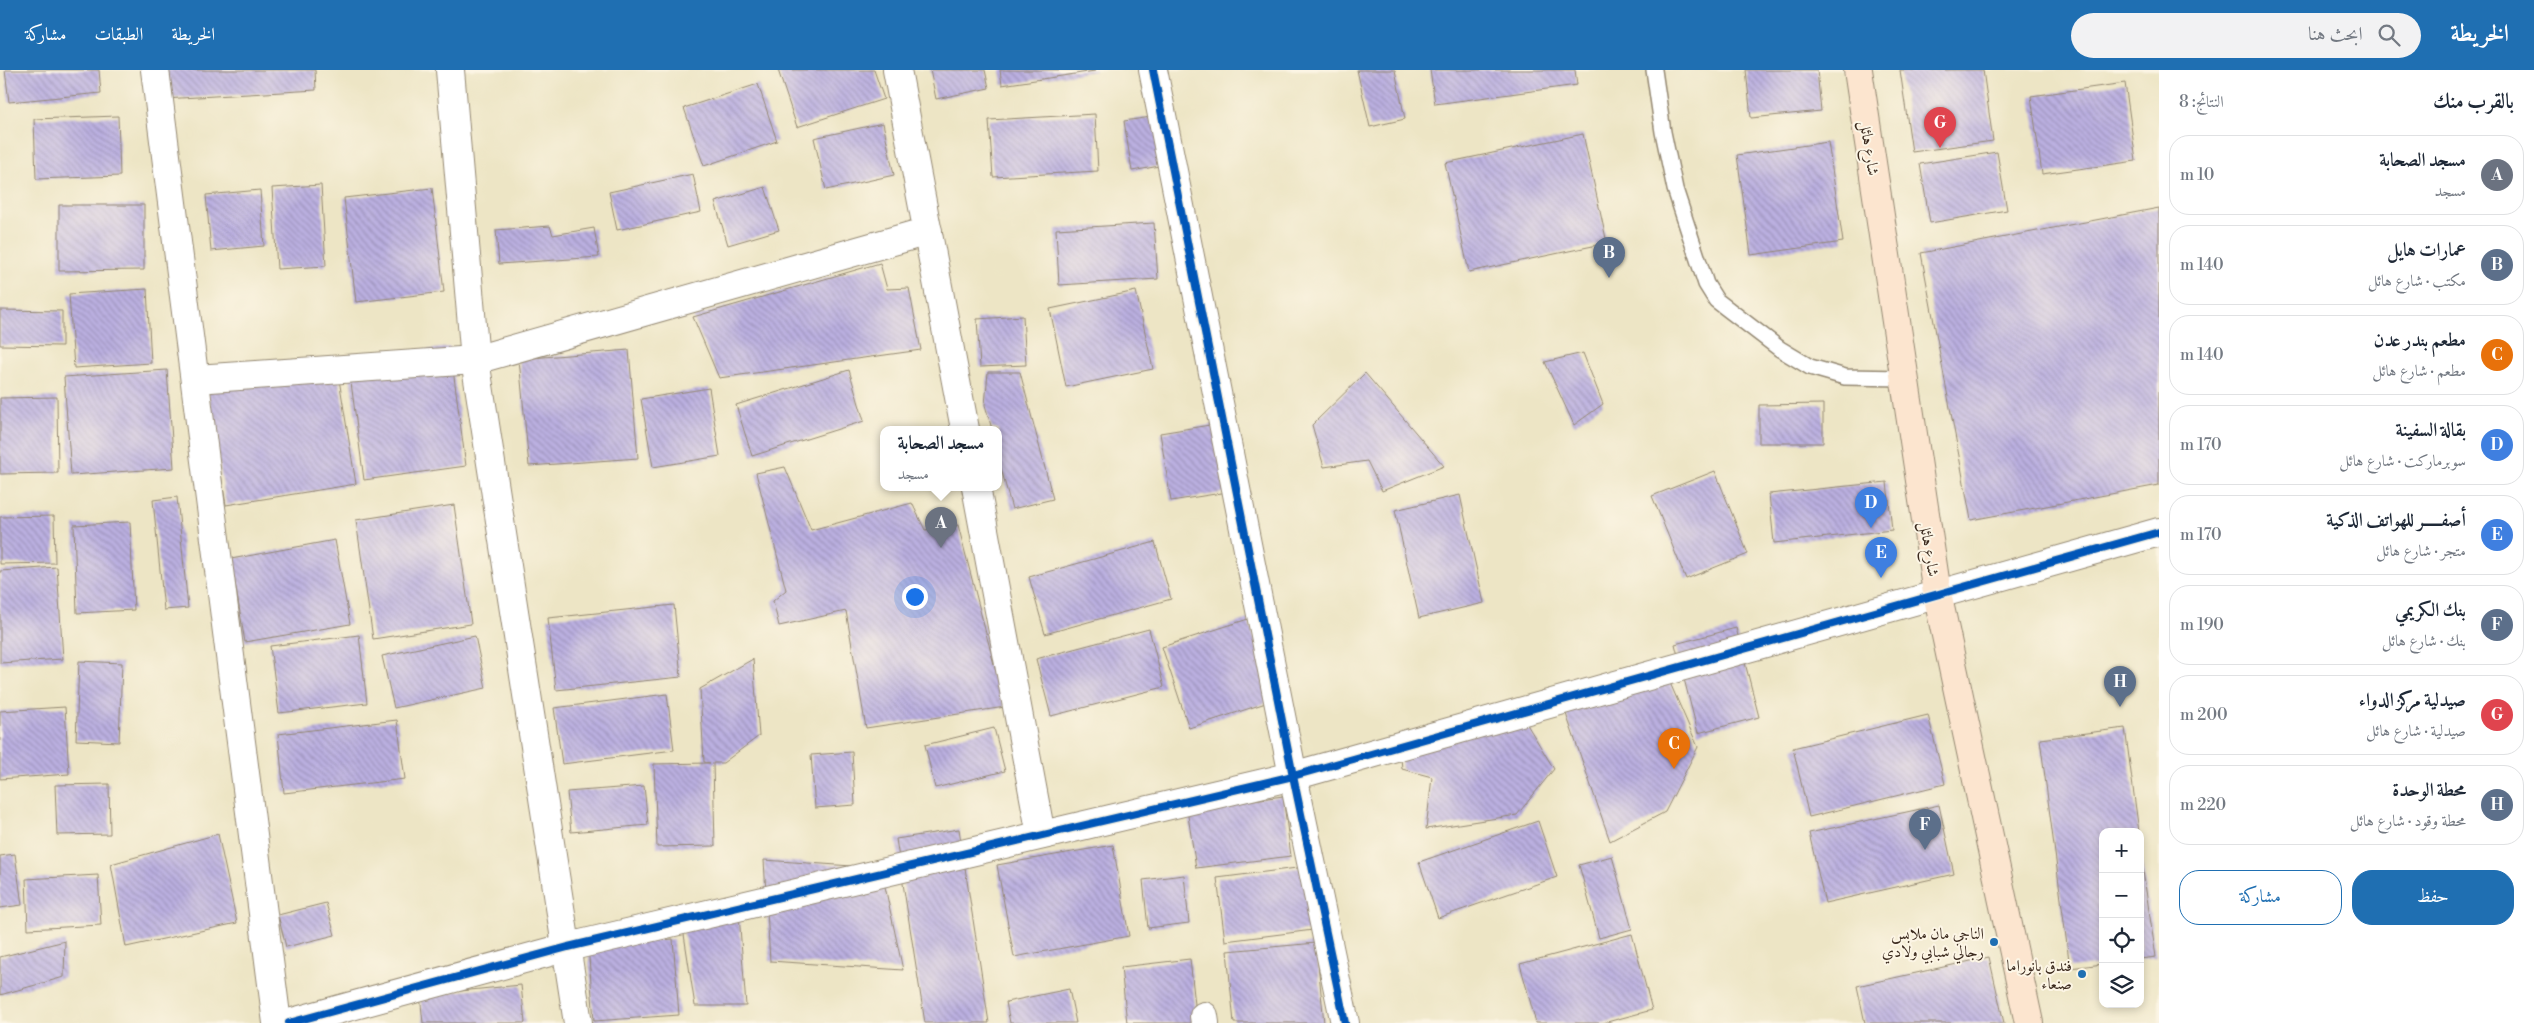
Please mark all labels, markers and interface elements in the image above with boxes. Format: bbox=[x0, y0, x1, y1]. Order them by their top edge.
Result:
search box bbox=[2071, 13, 2421, 58]
text: الخريطة bbox=[2451, 19, 2509, 49]
icon: search bbox=[2375, 21, 2403, 49]
text: ابحث هنا bbox=[2308, 22, 2363, 46]
text: مشاركة bbox=[25, 23, 66, 46]
text: الطبقات bbox=[94, 23, 143, 46]
text: الخريطة bbox=[171, 23, 215, 46]
text: بالقرب منك bbox=[2433, 89, 2514, 115]
text: النتائج: 8 bbox=[2179, 92, 2224, 112]
pin: G bbox=[1924, 107, 1956, 148]
street label: شارع هائل bbox=[1852, 119, 1883, 178]
text: مسجد الصحابة bbox=[2379, 148, 2466, 172]
text: 10 m bbox=[2180, 165, 2214, 185]
text: A bbox=[2491, 165, 2503, 185]
text: مسجد bbox=[2435, 181, 2466, 201]
pin: B bbox=[1593, 237, 1625, 278]
text: عمارات هايل bbox=[2387, 238, 2466, 262]
text: 140 m bbox=[2180, 255, 2224, 275]
text: B bbox=[2491, 255, 2503, 275]
text: مكتب · شارع هائل bbox=[2368, 271, 2466, 291]
text: مطعم بندر عدن bbox=[2374, 328, 2466, 352]
text: 140 m bbox=[2180, 345, 2224, 365]
text: C bbox=[2491, 345, 2503, 365]
text: مطعم · شارع هائل bbox=[2372, 361, 2466, 381]
text: بقالة السفينة bbox=[2396, 418, 2466, 442]
popup bbox=[880, 426, 1002, 491]
text: مسجد الصحابة bbox=[898, 431, 984, 455]
text: 170 m bbox=[2180, 435, 2222, 455]
text: D bbox=[2491, 435, 2503, 455]
text: سوبرماركت · شارع هائل bbox=[2339, 451, 2466, 471]
text: مسجد bbox=[898, 464, 929, 484]
pin: D bbox=[1855, 487, 1887, 528]
pin: A bbox=[925, 507, 957, 548]
text: أصفـــــر للهواتف الذكية bbox=[2326, 508, 2466, 532]
street label: شارع هائل bbox=[1912, 520, 1943, 579]
text: 170 m bbox=[2180, 525, 2222, 545]
text: E bbox=[2491, 525, 2503, 545]
pin: E bbox=[1865, 537, 1897, 578]
text: متجر · شارع هائل bbox=[2376, 541, 2466, 561]
your location bbox=[902, 584, 928, 610]
text: بنك الكريمي bbox=[2395, 598, 2466, 622]
text: 190 m bbox=[2180, 615, 2224, 635]
text: F bbox=[2491, 615, 2503, 635]
text: بنك · شارع هائل bbox=[2382, 631, 2466, 651]
pin: H bbox=[2104, 666, 2136, 707]
text: صيدلية مركز الدواء bbox=[2359, 688, 2466, 712]
text: 200 m bbox=[2180, 705, 2228, 725]
text: G bbox=[2491, 705, 2503, 725]
text: صيدلية · شارع هائل bbox=[2366, 721, 2466, 741]
pin: C bbox=[1658, 728, 1690, 769]
text: محطة الوحدة bbox=[2392, 778, 2466, 802]
text: 220 m bbox=[2180, 795, 2226, 815]
text: H bbox=[2490, 795, 2504, 815]
pin: F bbox=[1909, 809, 1941, 850]
text: محطة وقود · شارع هائل bbox=[2350, 811, 2466, 831]
map controls bbox=[2099, 828, 2144, 1008]
button: + bbox=[2099, 828, 2144, 873]
button: مشاركة bbox=[2179, 870, 2342, 925]
button: حفظ bbox=[2352, 870, 2514, 925]
button: − bbox=[2099, 873, 2144, 918]
button: locate bbox=[2099, 918, 2144, 963]
place label: الناجي مان ملابس رجالي شبابي ولادي bbox=[1882, 924, 1984, 964]
marker: الناجي مان ملابس رجالي شبابي ولادي bbox=[1988, 936, 2000, 948]
place label: فندق بانوراما صنعاء bbox=[2007, 956, 2072, 994]
button: layers bbox=[2099, 963, 2144, 1008]
marker: فندق بانوراما صنعاء bbox=[2076, 968, 2088, 980]

